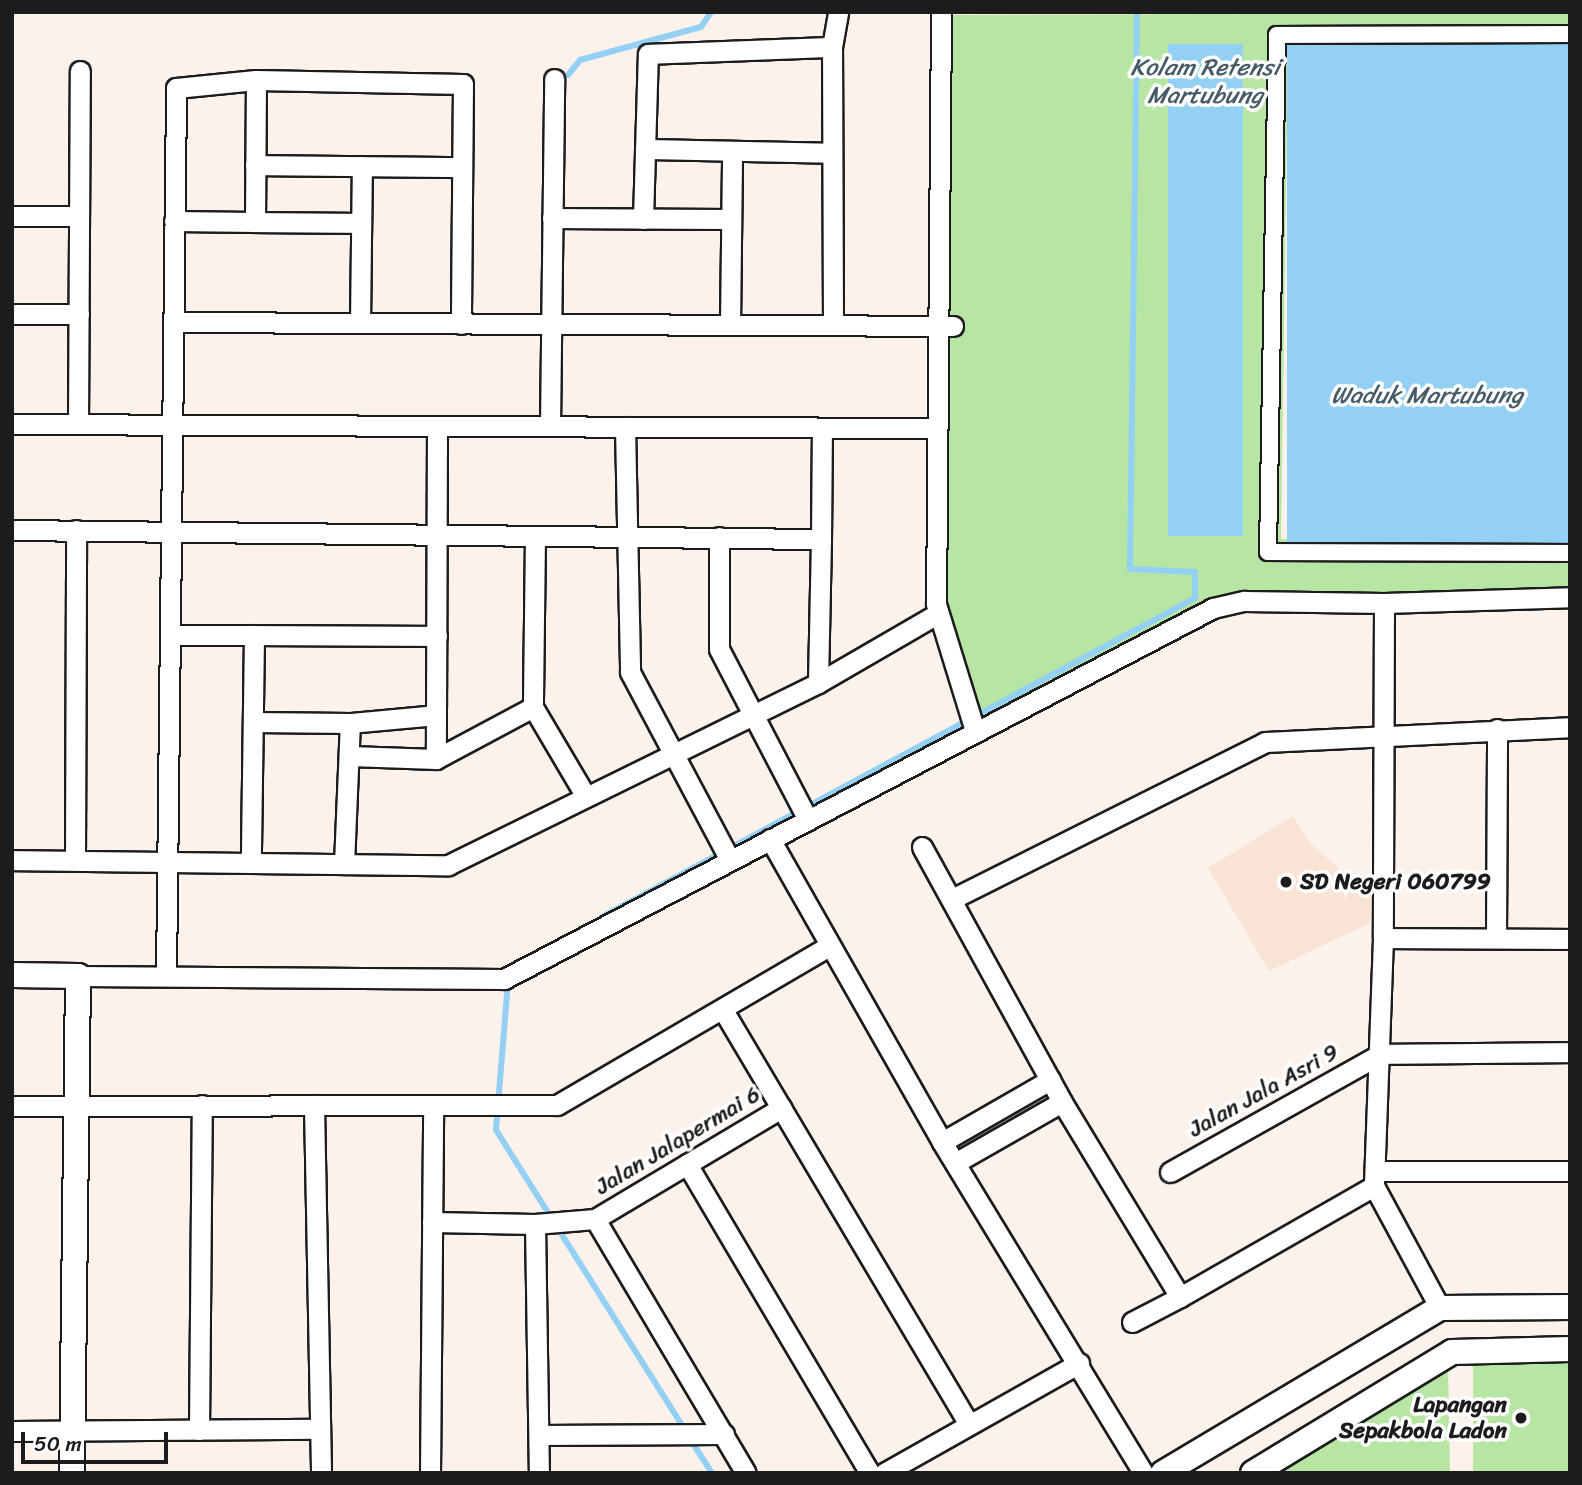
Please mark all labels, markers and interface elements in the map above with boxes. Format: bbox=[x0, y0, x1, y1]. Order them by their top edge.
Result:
water label: Kolam Retensi Martubung bbox=[1130, 54, 1280, 110]
water label: Waduk Martubung bbox=[1332, 382, 1522, 410]
place label: SD Negeri 060799 bbox=[1300, 868, 1491, 896]
marker: SD Negeri 060799 bbox=[1278, 874, 1294, 890]
street label: Jalan Jala Asri 9 bbox=[1184, 1039, 1344, 1143]
street label: Jalan Jalapermai 6 bbox=[591, 1081, 765, 1201]
place label: Lapangan Sepakbola Ladon bbox=[1339, 1391, 1507, 1445]
marker: Lapangan Sepakbola Ladon bbox=[1513, 1410, 1529, 1426]
scale bar bbox=[24, 1418, 172, 1462]
text: 50 m bbox=[34, 1425, 82, 1463]

